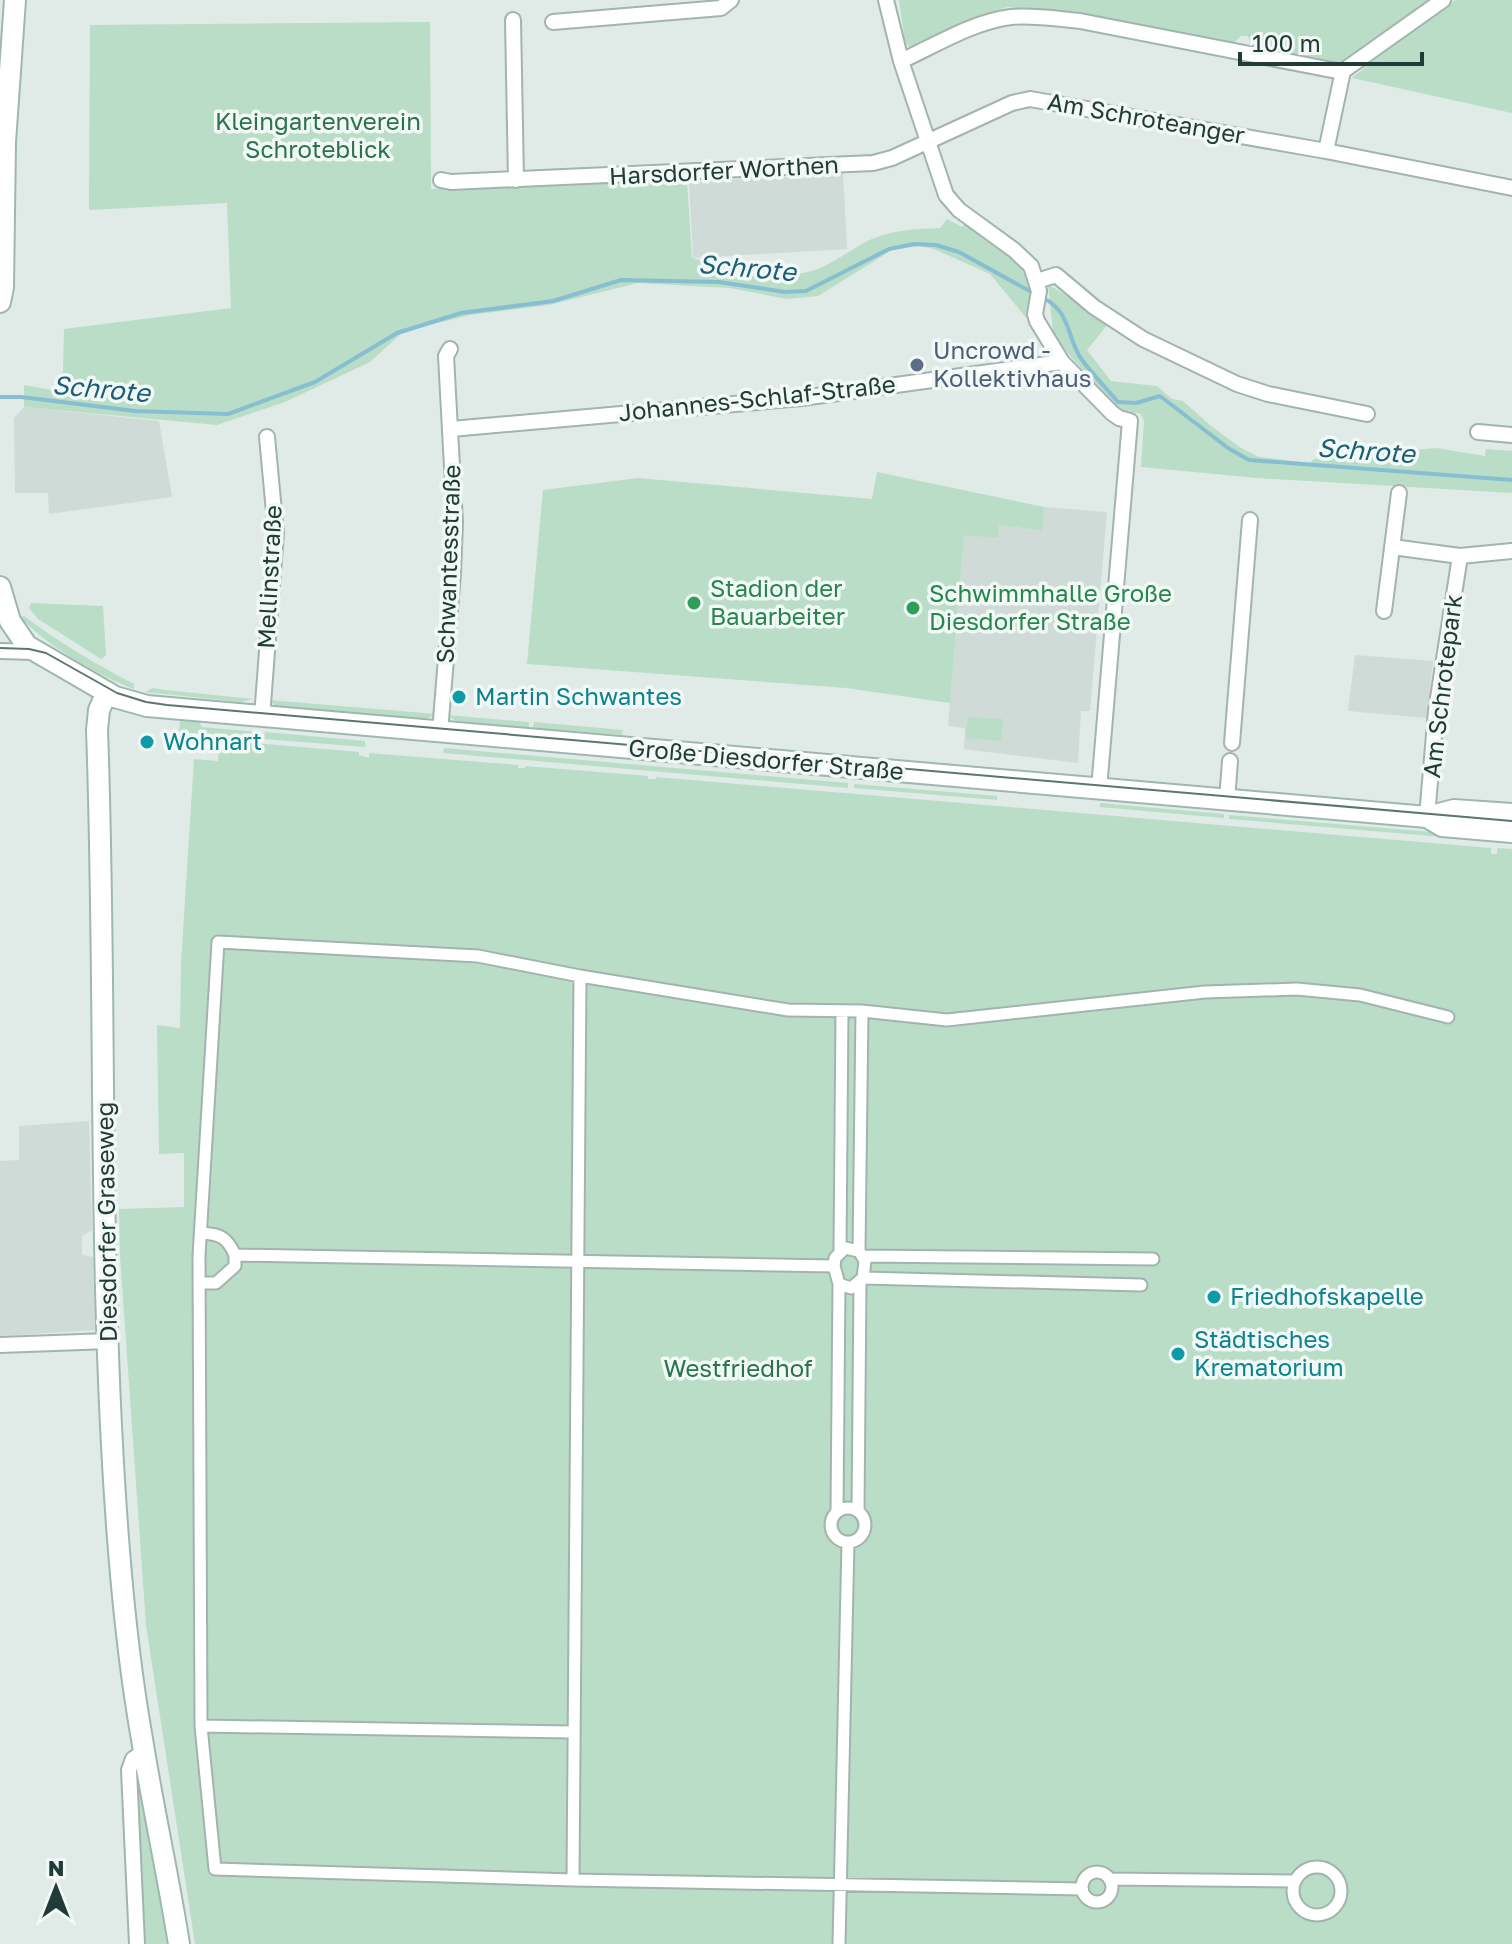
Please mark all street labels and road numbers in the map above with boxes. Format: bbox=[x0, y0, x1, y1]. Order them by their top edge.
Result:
street label: Am Schroteanger bbox=[1045, 86, 1247, 149]
street label: Harsdorfer Worthen bbox=[608, 149, 840, 190]
street label: Johannes-Schlaf-Straße bbox=[617, 369, 897, 426]
street label: Schwantesstraße bbox=[430, 464, 465, 664]
street label: Mellinstraße bbox=[250, 504, 287, 650]
street label: Am Schrotepark bbox=[1416, 592, 1467, 779]
street label: Große Diesdorfer Straße bbox=[627, 732, 905, 785]
street label: Diesdorfer Graseweg bbox=[89, 1102, 122, 1343]

